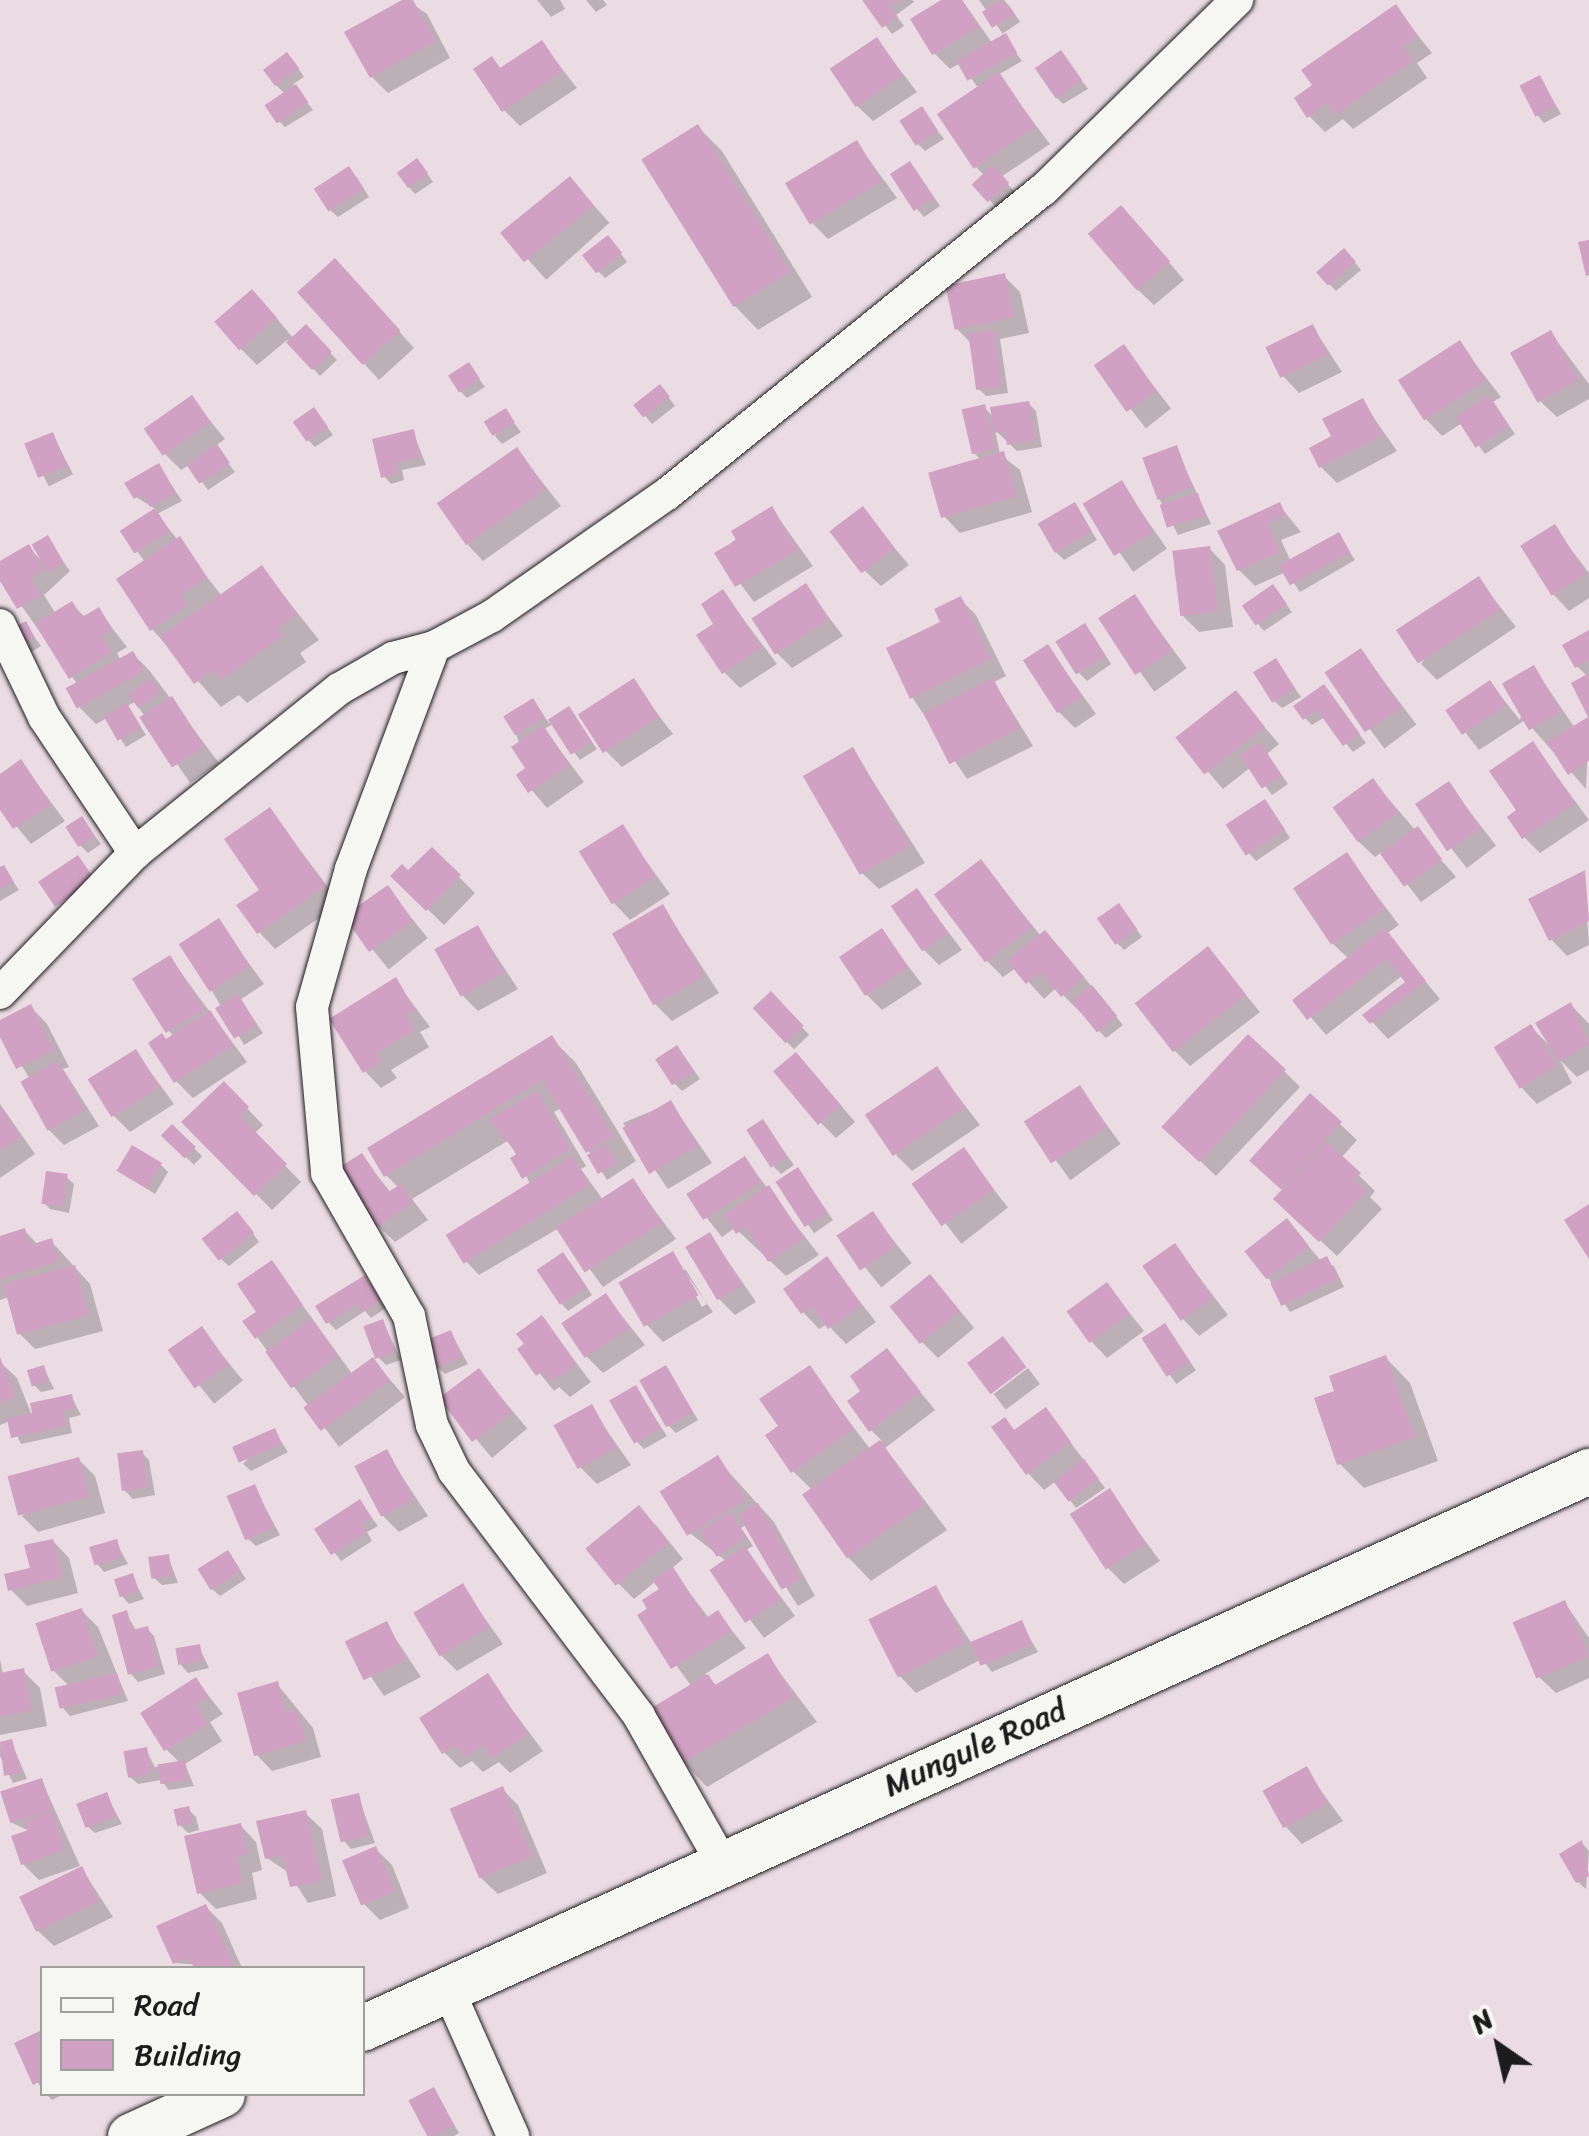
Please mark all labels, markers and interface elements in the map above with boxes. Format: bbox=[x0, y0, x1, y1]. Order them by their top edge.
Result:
street label: Mungule Road bbox=[878, 1691, 1072, 1805]
legend bbox=[40, 1966, 365, 2096]
text: Road bbox=[134, 1978, 198, 2032]
text: N bbox=[1460, 1995, 1504, 2046]
north arrow bbox=[1449, 1996, 1549, 2096]
text: Building bbox=[134, 2028, 241, 2082]

